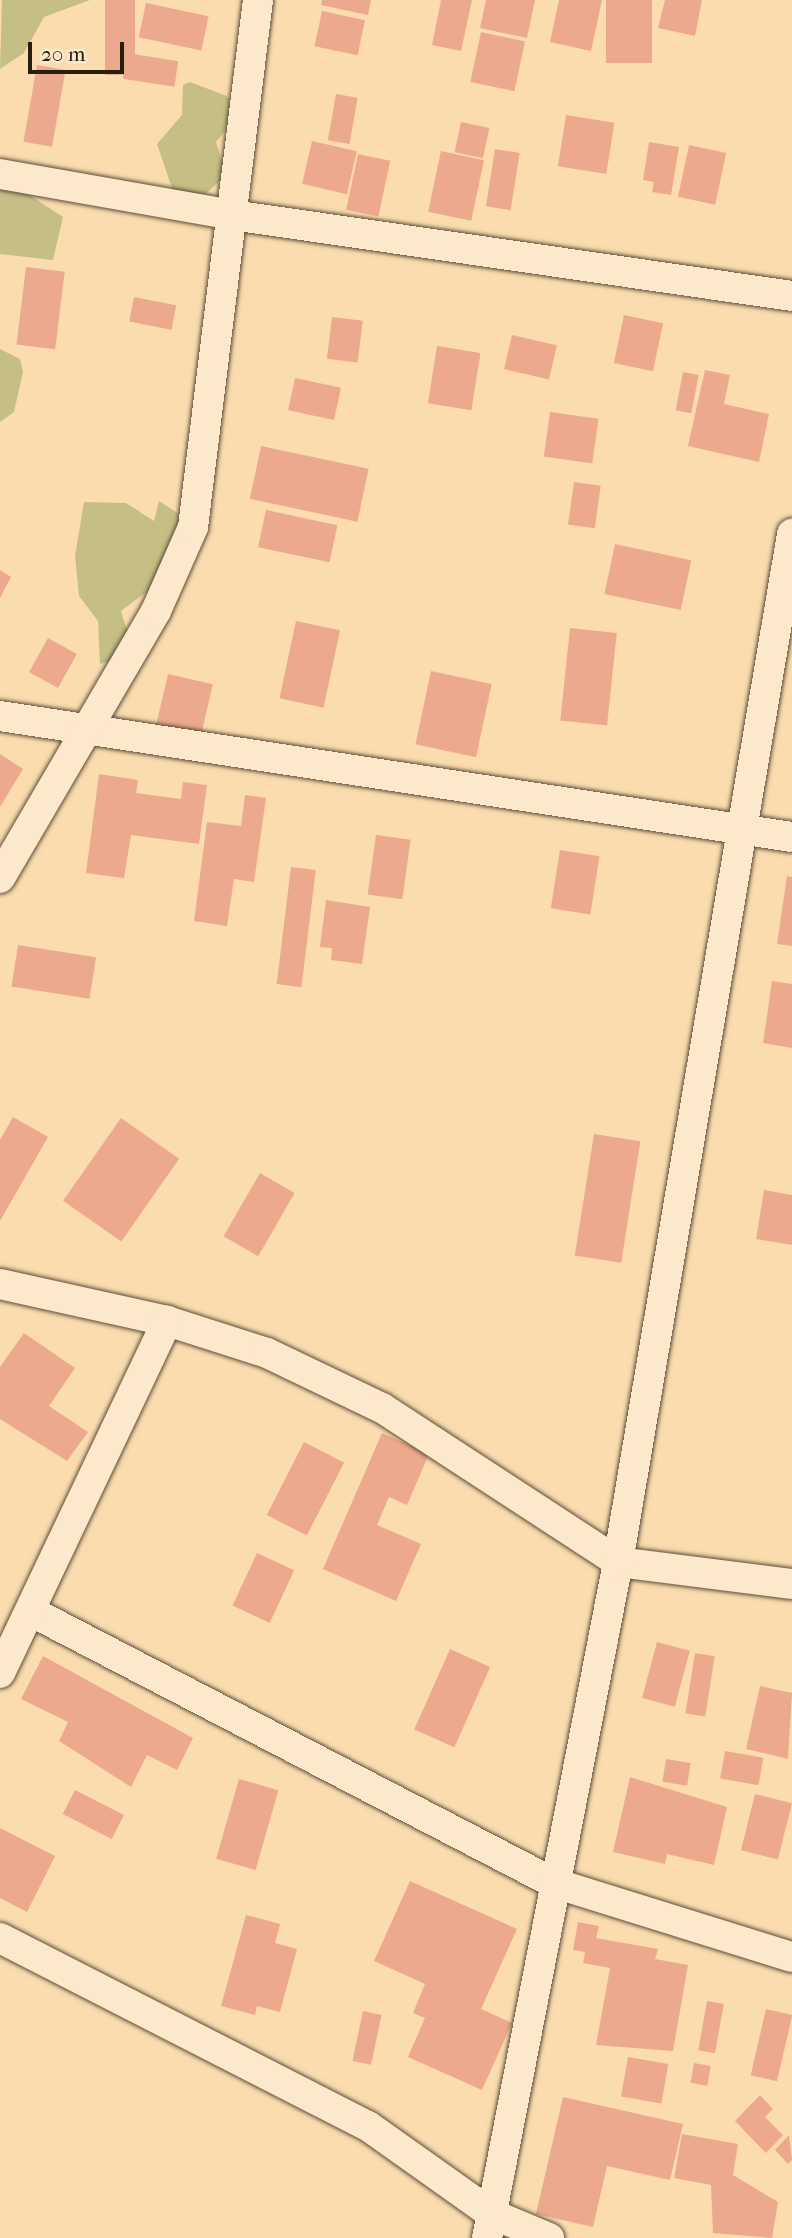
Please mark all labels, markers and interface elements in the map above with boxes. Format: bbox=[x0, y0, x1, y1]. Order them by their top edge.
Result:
scale bar bbox=[32, 28, 128, 72]
text: 20 m bbox=[41, 42, 85, 66]

